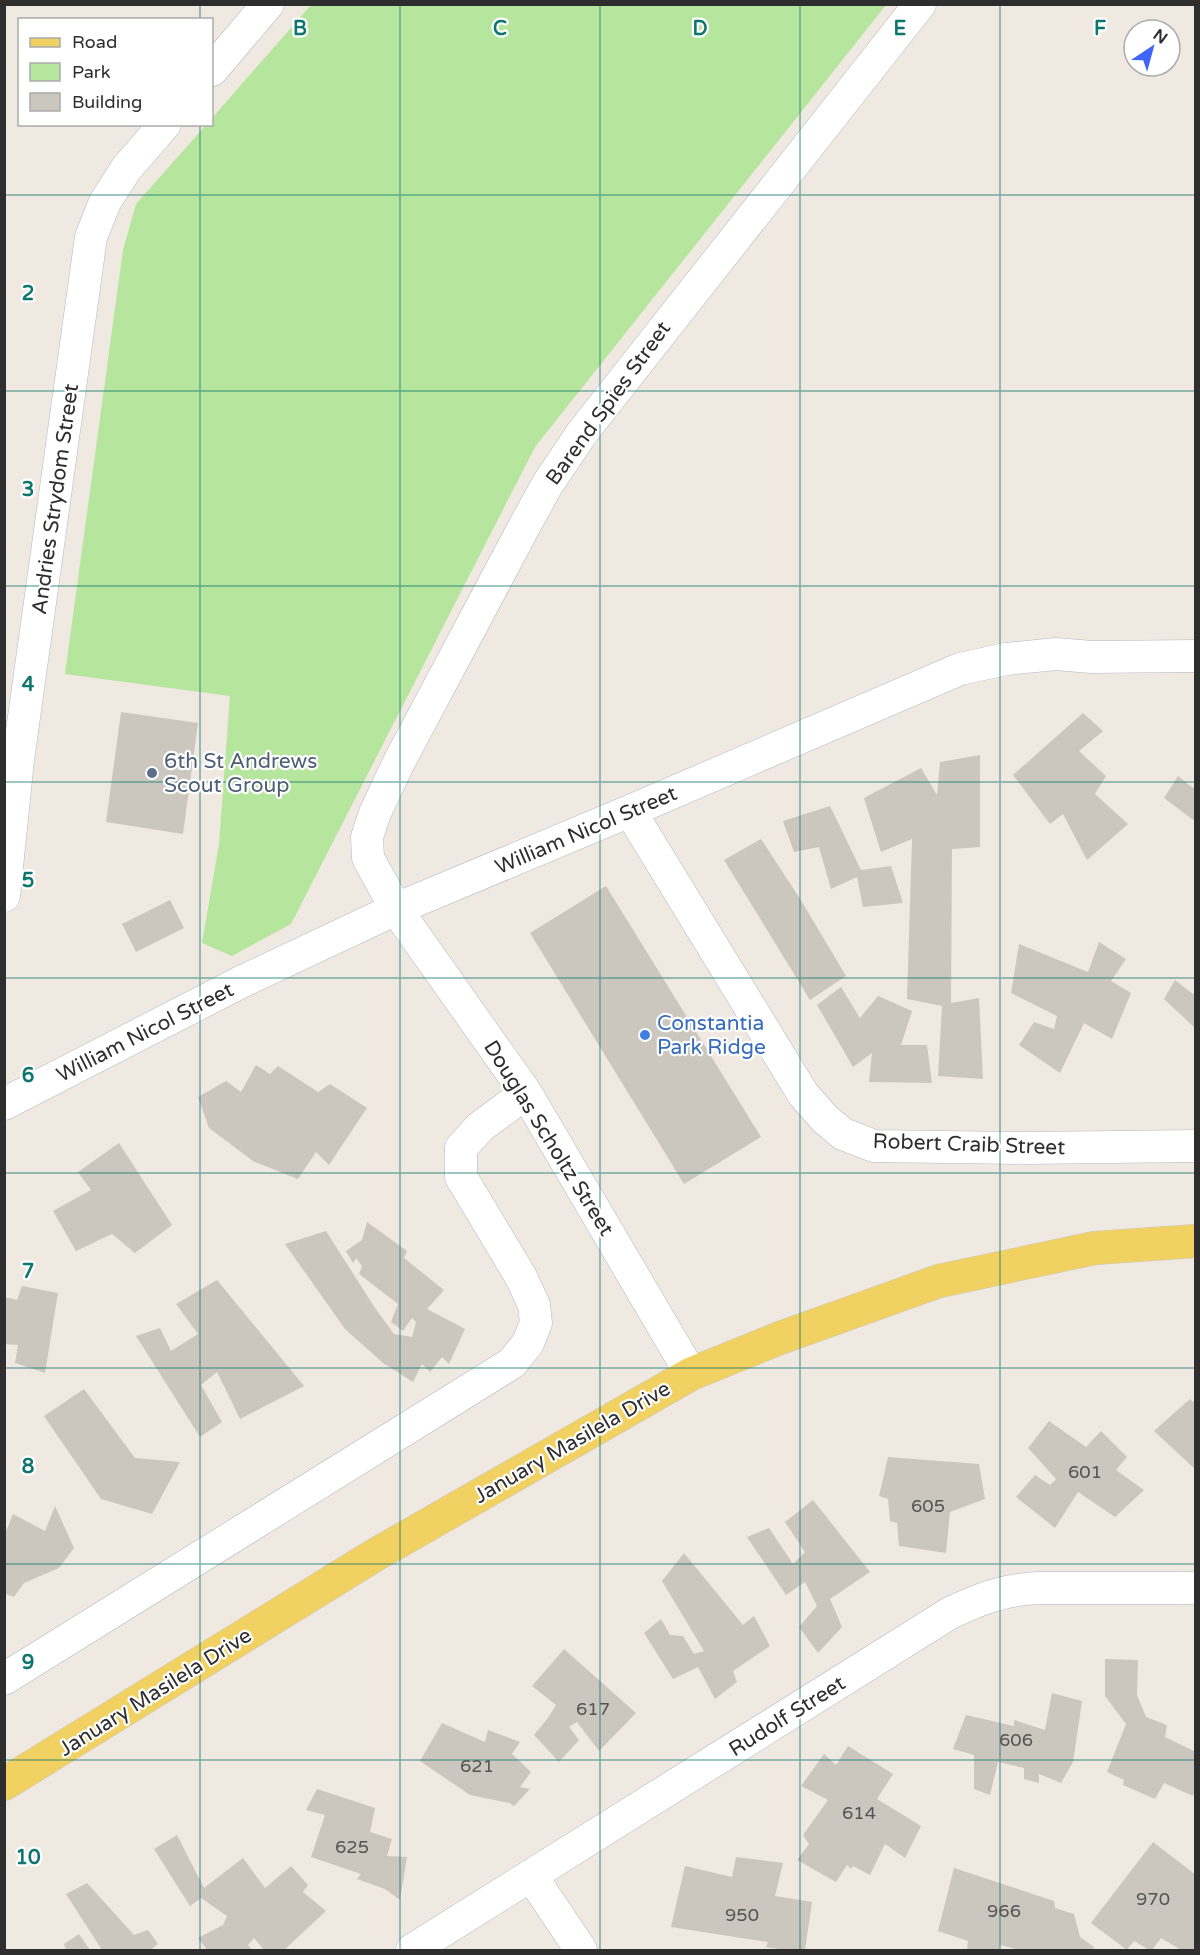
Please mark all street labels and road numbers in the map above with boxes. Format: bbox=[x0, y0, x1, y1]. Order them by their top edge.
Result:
street label: Barend Spies Street bbox=[541, 317, 676, 490]
street label: Andries Strydom Street bbox=[27, 382, 84, 616]
street label: William Nicol Street bbox=[492, 781, 681, 880]
street label: William Nicol Street bbox=[53, 977, 238, 1088]
street label: Douglas Scholtz Street bbox=[478, 1036, 619, 1241]
street label: Robert Craib Street bbox=[872, 1129, 1066, 1160]
street label: January Masilela Drive bbox=[470, 1376, 675, 1509]
street label: January Masilela Drive bbox=[54, 1623, 256, 1762]
street label: Rudolf Street bbox=[724, 1671, 850, 1762]

